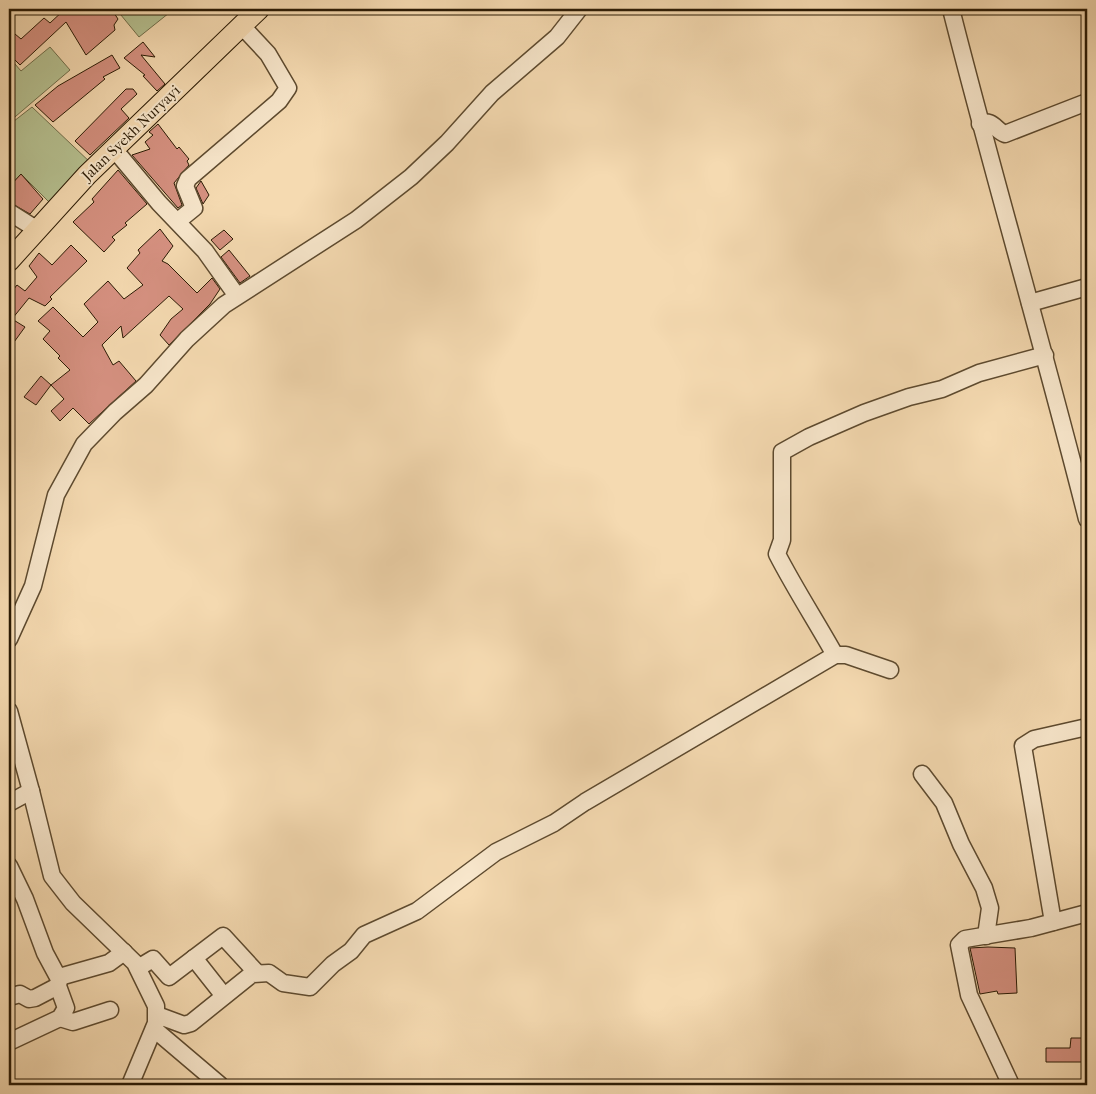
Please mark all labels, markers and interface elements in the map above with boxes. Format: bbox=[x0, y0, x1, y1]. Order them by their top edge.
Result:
street label: Jalan Syekh Nuryayi bbox=[77, 81, 184, 185]

